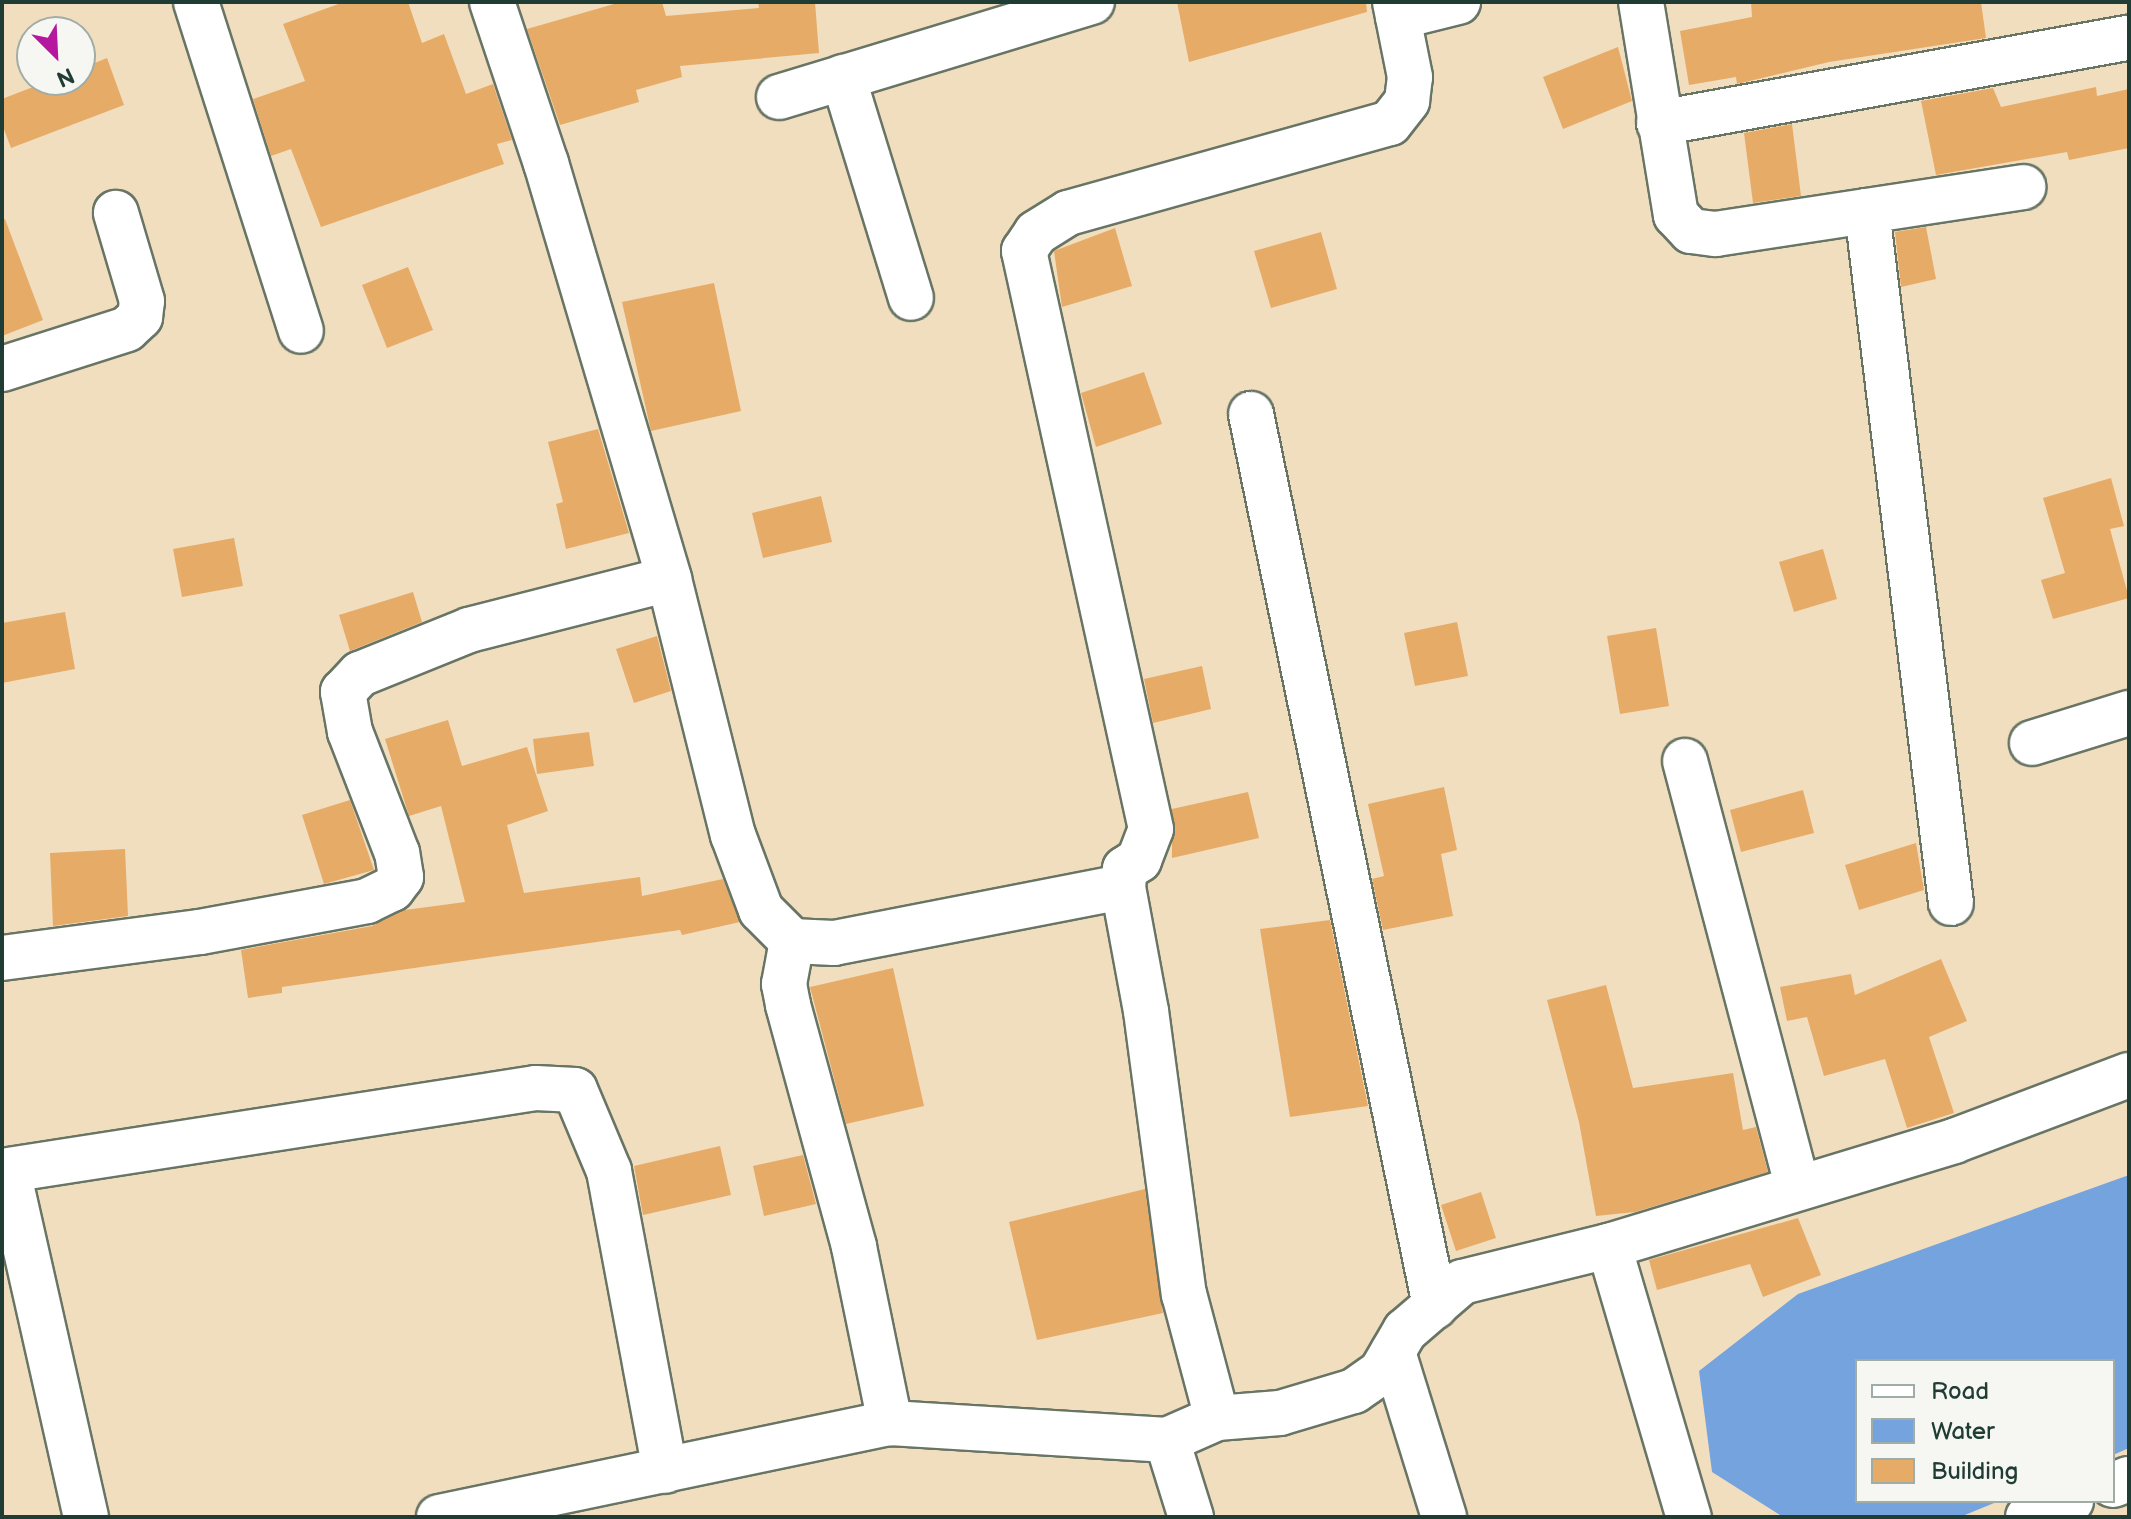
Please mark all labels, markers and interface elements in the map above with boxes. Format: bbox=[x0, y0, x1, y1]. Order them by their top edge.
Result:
north arrow bbox=[16, 16, 96, 96]
text: N bbox=[52, 61, 78, 92]
legend bbox=[1855, 1359, 2115, 1503]
text: Road bbox=[1931, 1377, 1989, 1406]
text: Water bbox=[1931, 1417, 1995, 1446]
text: Building bbox=[1931, 1457, 2018, 1486]

